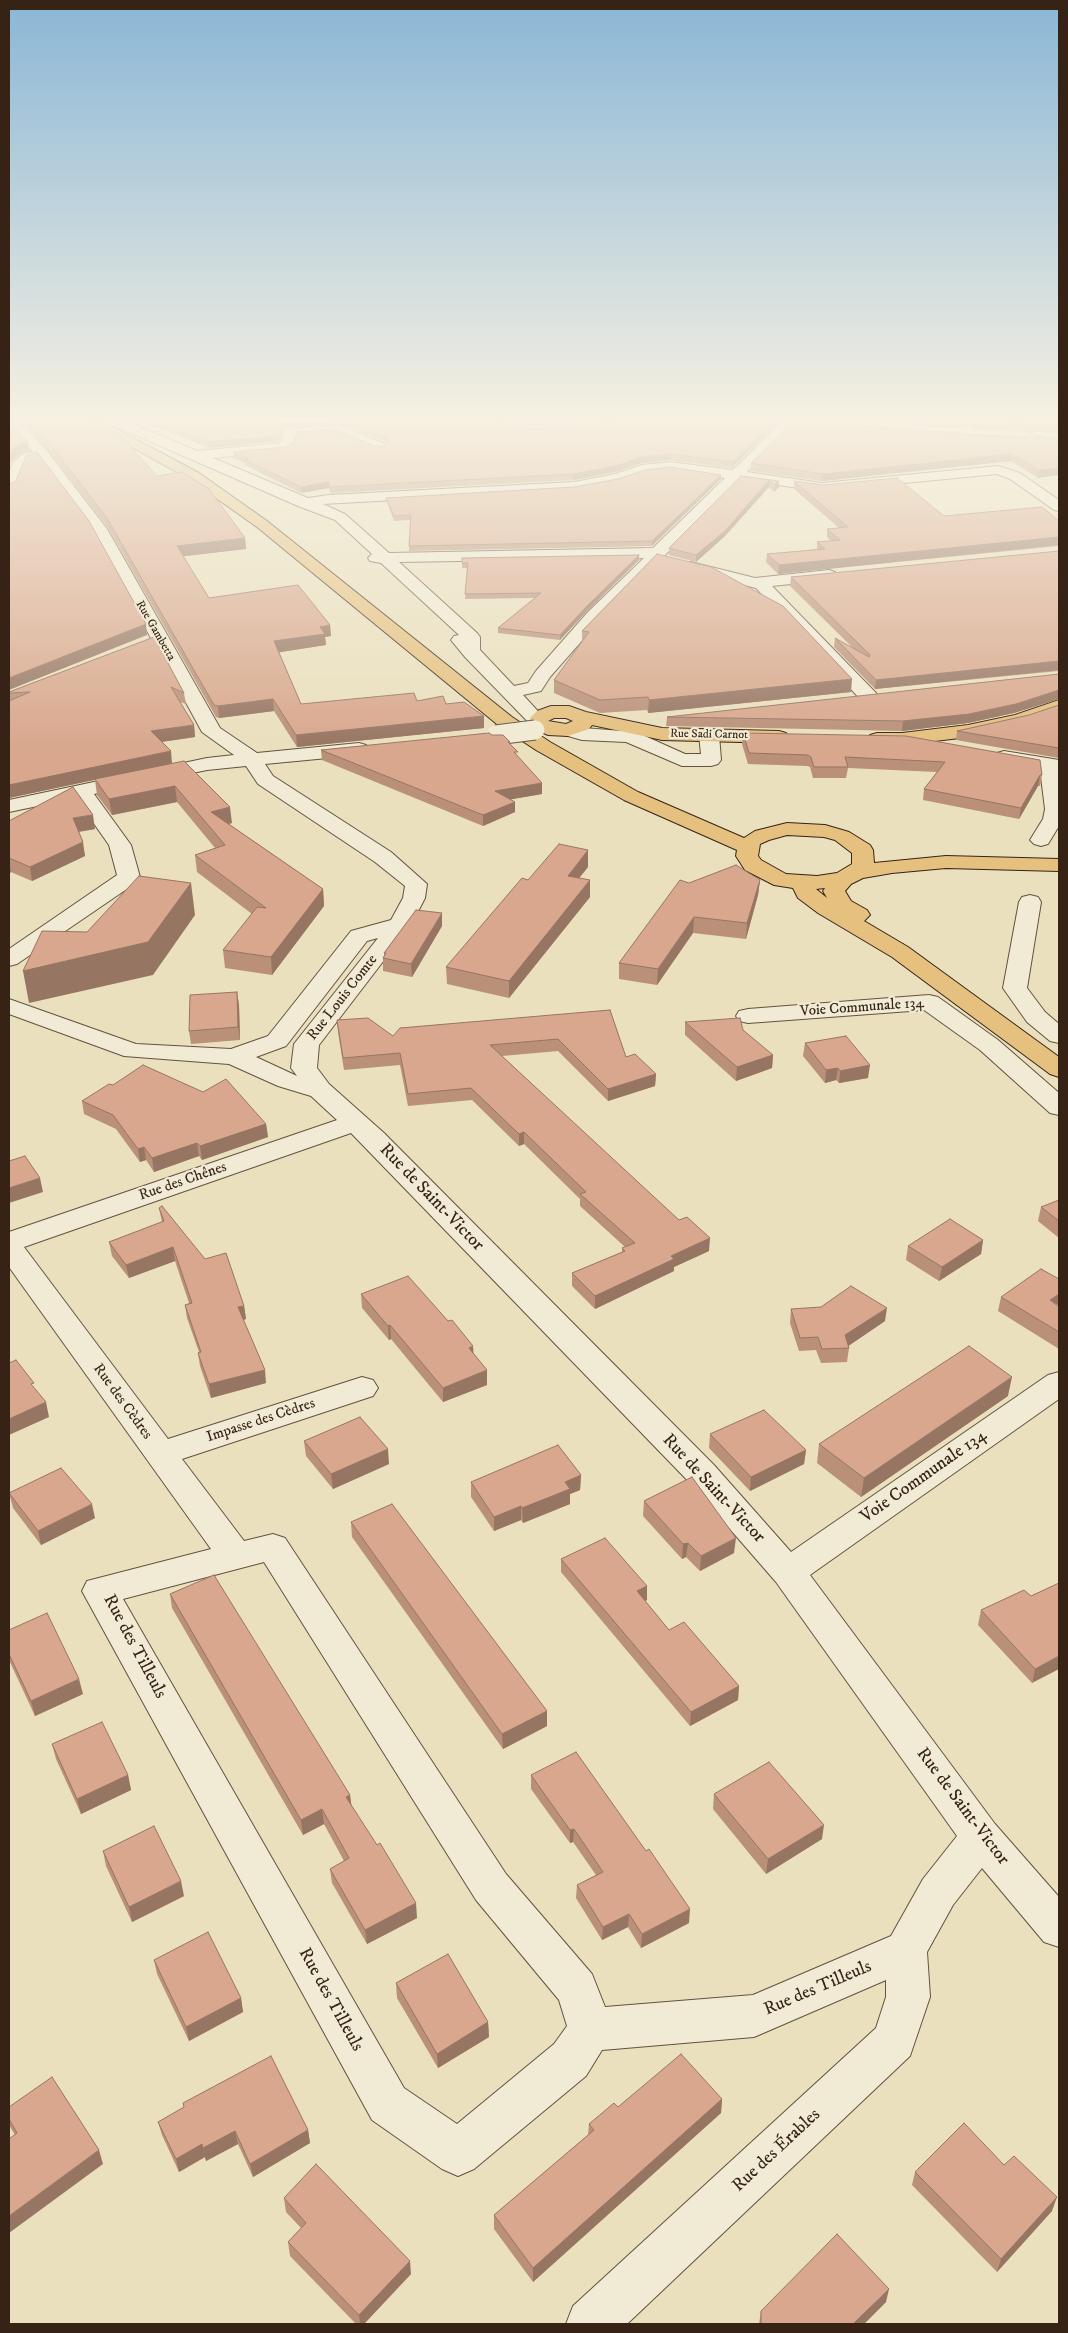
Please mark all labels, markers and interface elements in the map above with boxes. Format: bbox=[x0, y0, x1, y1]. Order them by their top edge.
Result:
street label: Rue Gambetta bbox=[132, 598, 178, 664]
street label: Rue Sadi Carnot bbox=[670, 727, 748, 743]
street label: Rue Louis Comte bbox=[304, 952, 382, 1044]
street label: Voie Communale 134 bbox=[799, 995, 925, 1021]
street label: Rue de Saint-Victor bbox=[374, 1140, 488, 1256]
street label: Rue des Chênes bbox=[137, 1159, 229, 1205]
street label: Rue des Cèdres bbox=[89, 1361, 155, 1443]
street label: Impasse des Cèdres bbox=[204, 1395, 318, 1447]
street label: Voie Communale 134 bbox=[857, 1425, 991, 1529]
street label: Rue de Saint-Victor bbox=[657, 1430, 769, 1548]
street label: Rue des Tilleuls bbox=[98, 1591, 170, 1703]
street label: Rue de Saint-Victor bbox=[911, 1744, 1013, 1870]
street label: Rue des Tilleuls bbox=[293, 1945, 367, 2055]
street label: Rue des Tilleuls bbox=[761, 1957, 875, 2021]
street label: Rue des Érables bbox=[728, 2105, 826, 2197]

